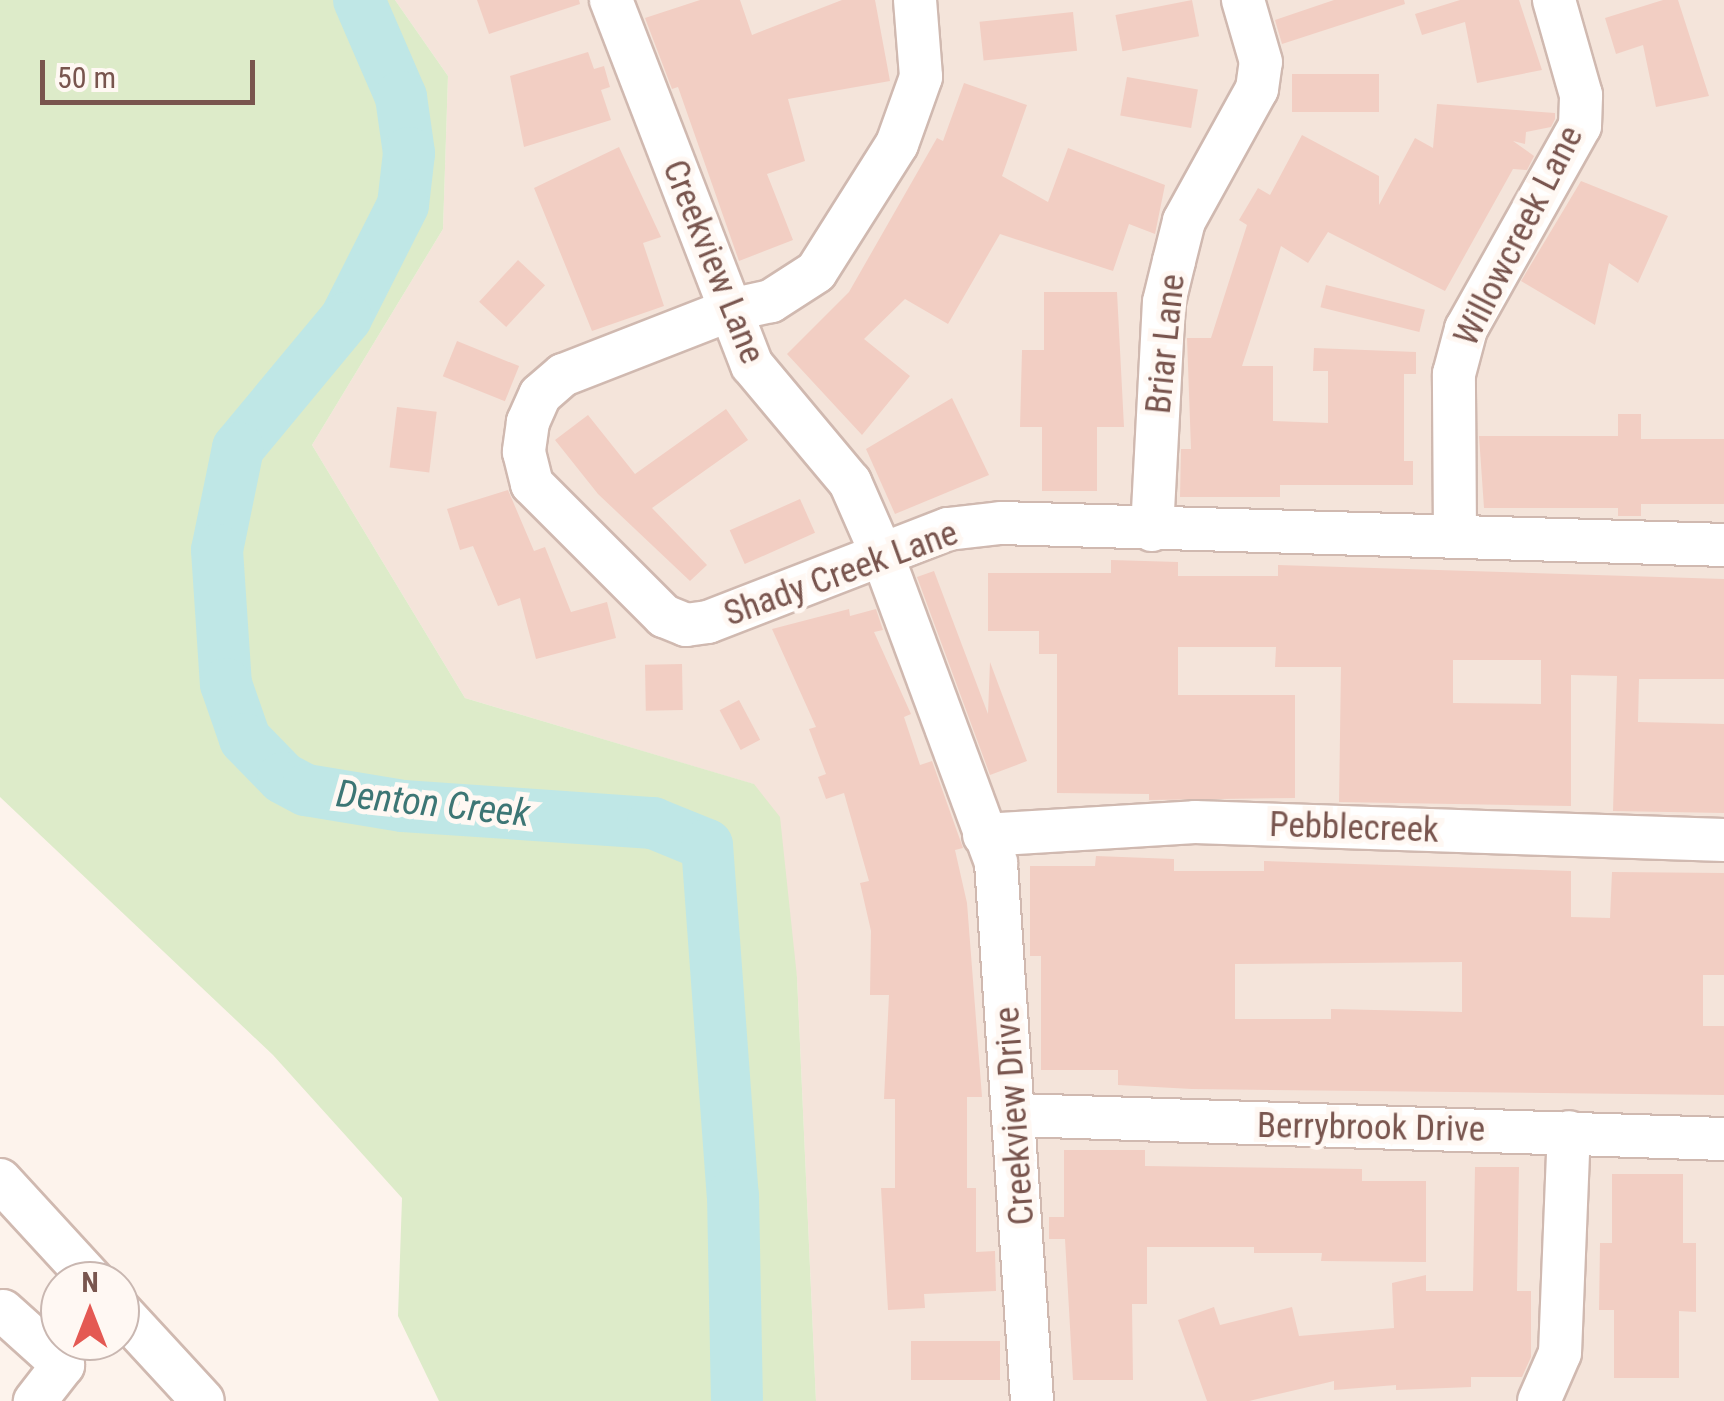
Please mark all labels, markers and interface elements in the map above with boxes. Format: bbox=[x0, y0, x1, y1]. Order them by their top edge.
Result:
scale bar bbox=[45, 40, 260, 102]
text: 50 m bbox=[57, 60, 116, 95]
street label: Willowcreek Lane bbox=[1446, 119, 1592, 353]
street label: Creekview Lane bbox=[653, 154, 773, 370]
street label: Briar Lane bbox=[1138, 272, 1194, 416]
street label: Shady Creek Lane bbox=[719, 512, 963, 636]
water label: Denton Creek bbox=[334, 771, 532, 837]
street label: Pebblecreek bbox=[1269, 804, 1439, 852]
street label: Creekview Drive bbox=[986, 1005, 1044, 1227]
street label: Berrybrook Drive bbox=[1257, 1105, 1485, 1151]
north arrow bbox=[40, 1261, 140, 1361]
text: N bbox=[81, 1266, 99, 1299]

